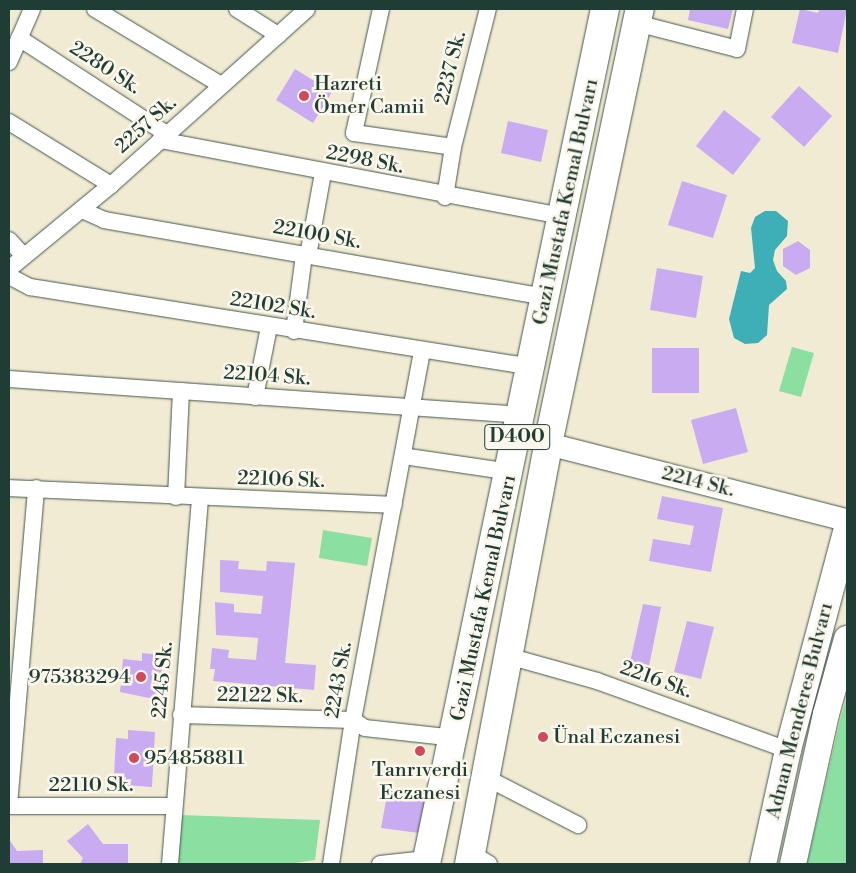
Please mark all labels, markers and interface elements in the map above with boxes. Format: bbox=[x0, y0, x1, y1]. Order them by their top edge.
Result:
street label: 2237 Sk. bbox=[430, 29, 472, 107]
street label: 2280 Sk. bbox=[65, 36, 145, 100]
place label: Hazreti Ömer Camii bbox=[314, 72, 425, 119]
street label: Gazi Mustafa Kemal Bulvarı bbox=[528, 77, 604, 327]
marker: Hazreti Ömer Camii bbox=[298, 90, 310, 102]
street label: 2257 Sk. bbox=[110, 91, 182, 159]
street label: 2298 Sk. bbox=[324, 141, 406, 179]
street label: 22100 Sk. bbox=[271, 215, 363, 255]
street label: 22102 Sk. bbox=[228, 287, 318, 325]
street label: 22104 Sk. bbox=[222, 361, 312, 391]
road number: D400 bbox=[483, 421, 551, 454]
street label: 2214 Sk. bbox=[659, 461, 737, 503]
street label: 22106 Sk. bbox=[237, 466, 325, 494]
street label: Gazi Mustafa Kemal Bulvarı bbox=[446, 473, 522, 723]
street label: Adnan Menderes Bulvarı bbox=[761, 600, 839, 822]
street label: 2245 Sk. bbox=[148, 640, 178, 720]
street label: 2243 Sk. bbox=[320, 640, 358, 720]
street label: 2216 Sk. bbox=[617, 656, 695, 704]
place label: 975383294 bbox=[29, 665, 131, 689]
marker: 975383294 bbox=[135, 671, 147, 683]
street label: 22122 Sk. bbox=[217, 683, 303, 709]
place label: Ünal Eczanesi bbox=[553, 725, 680, 749]
marker: Ünal Eczanesi bbox=[537, 731, 549, 743]
marker: Tanrıverdi Eczanesi bbox=[414, 745, 426, 757]
place label: 954858811 bbox=[144, 746, 245, 770]
marker: 954858811 bbox=[128, 752, 140, 764]
place label: Tanrıverdi Eczanesi bbox=[372, 759, 468, 806]
street label: 22110 Sk. bbox=[49, 773, 133, 797]

